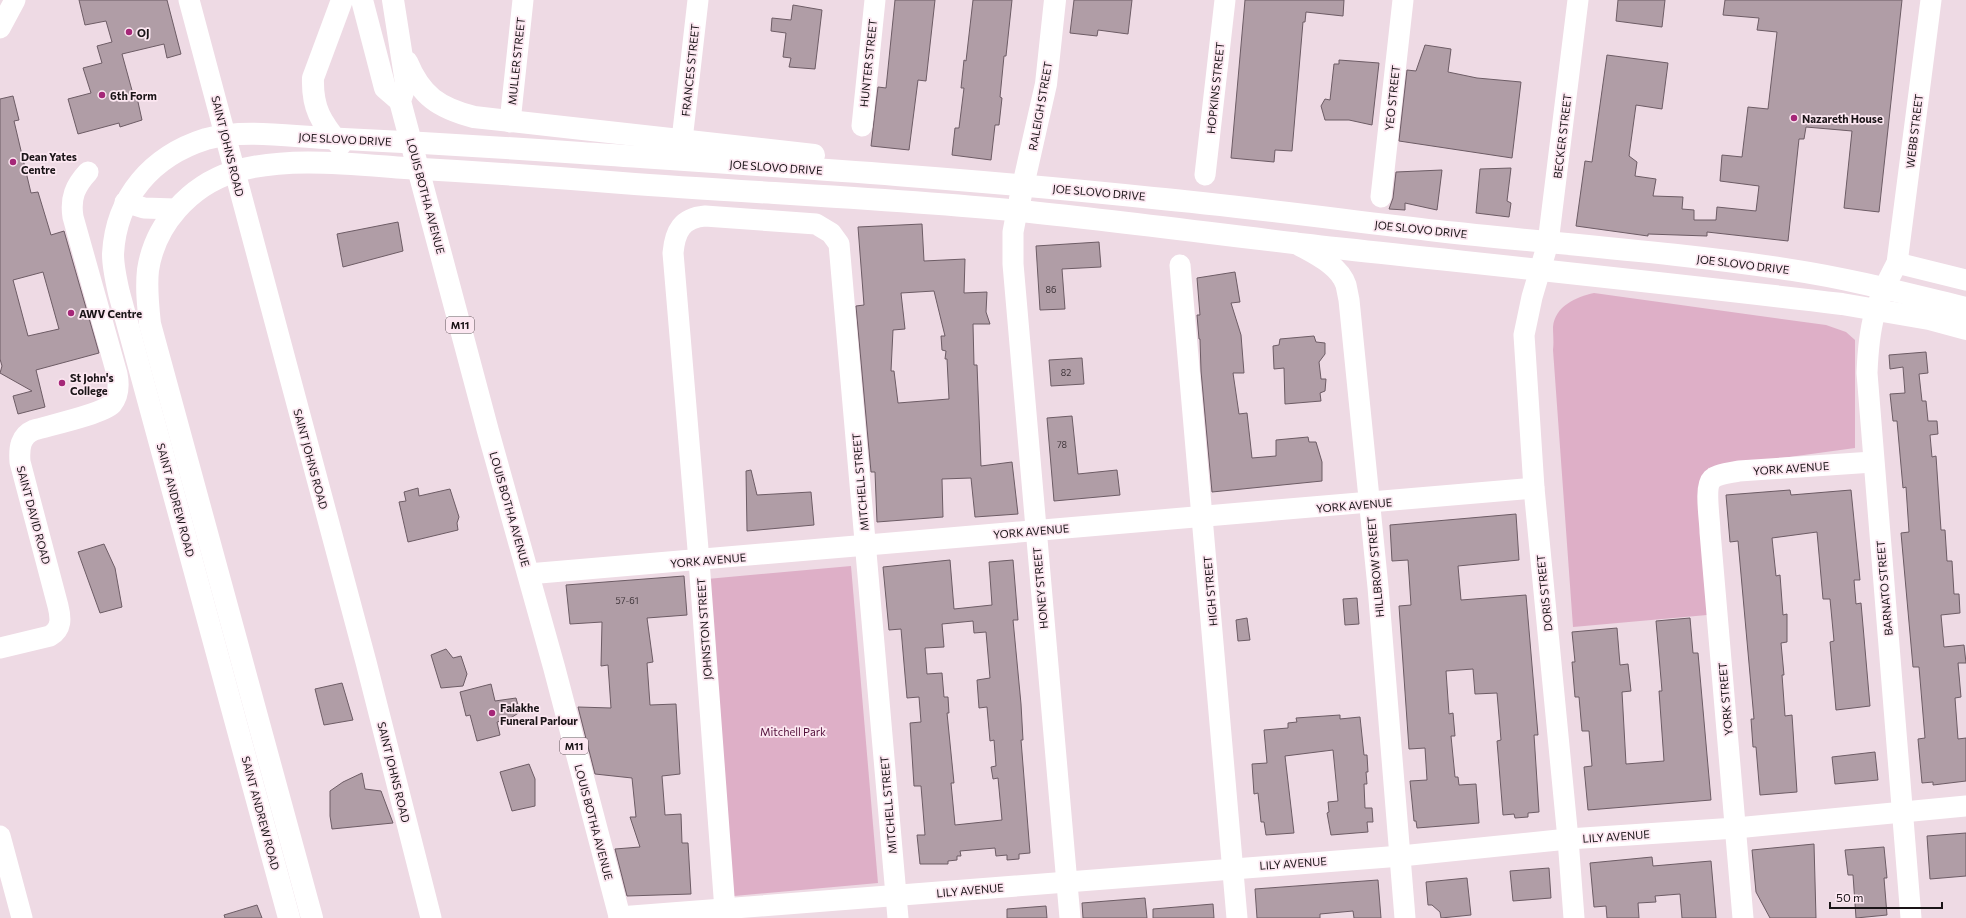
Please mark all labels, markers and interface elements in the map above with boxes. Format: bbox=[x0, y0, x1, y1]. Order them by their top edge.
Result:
street label: MULLER STREET bbox=[505, 17, 527, 105]
street label: HUNTER STREET bbox=[857, 18, 879, 108]
street label: FRANCES STREET bbox=[679, 23, 701, 117]
place label: OJ bbox=[137, 26, 149, 40]
marker: OJ bbox=[124, 27, 134, 37]
street label: HOPKINS STREET bbox=[1204, 41, 1226, 135]
street label: RALEIGH STREET bbox=[1026, 60, 1054, 152]
street label: YEO STREET bbox=[1382, 65, 1402, 131]
place label: 6th Form bbox=[110, 89, 157, 102]
marker: 6th Form bbox=[97, 90, 107, 100]
street label: BECKER STREET bbox=[1550, 93, 1574, 179]
street label: WEBB STREET bbox=[1903, 93, 1925, 169]
street label: SAINT JOHNS ROAD bbox=[208, 94, 247, 198]
place label: Nazareth House bbox=[1802, 112, 1883, 125]
marker: Nazareth House bbox=[1789, 113, 1799, 123]
street label: JOE SLOVO DRIVE bbox=[298, 130, 392, 149]
street label: LOUIS BOTHA AVENUE bbox=[404, 137, 448, 255]
place label: Dean Yates Centre bbox=[21, 150, 77, 176]
marker: Dean Yates Centre bbox=[8, 157, 18, 167]
street label: JOE SLOVO DRIVE bbox=[729, 157, 823, 178]
street label: JOE SLOVO DRIVE bbox=[1052, 181, 1146, 204]
street label: JOE SLOVO DRIVE bbox=[1374, 218, 1468, 241]
street label: JOE SLOVO DRIVE bbox=[1696, 252, 1790, 277]
house number: 86 bbox=[1046, 284, 1056, 295]
place label: AWV Centre bbox=[79, 307, 142, 320]
marker: AWV Centre bbox=[66, 308, 76, 318]
road number: M11 bbox=[446, 317, 474, 333]
house number: 82 bbox=[1061, 367, 1071, 378]
place label: St John's College bbox=[70, 371, 114, 397]
marker: St John's College bbox=[57, 378, 67, 388]
street label: SAINT JOHNS ROAD bbox=[290, 407, 331, 511]
street label: MITCHELL STREET bbox=[849, 433, 871, 531]
house number: 78 bbox=[1057, 439, 1067, 450]
street label: SAINT ANDREW ROAD bbox=[155, 442, 197, 558]
street label: LOUIS BOTHA AVENUE bbox=[487, 450, 533, 568]
street label: YORK AVENUE bbox=[1752, 459, 1830, 477]
street label: SAINT DAVID ROAD bbox=[15, 464, 53, 566]
street label: YORK AVENUE bbox=[1315, 495, 1393, 515]
street label: HILLBROW STREET bbox=[1364, 516, 1386, 618]
street label: YORK AVENUE bbox=[992, 521, 1070, 541]
street label: BARNATO STREET bbox=[1873, 540, 1895, 636]
street label: HONEY STREET bbox=[1030, 546, 1050, 630]
street label: YORK AVENUE bbox=[669, 550, 747, 570]
street label: DORIS STREET bbox=[1534, 554, 1554, 632]
street label: HIGH STREET bbox=[1200, 555, 1220, 627]
street label: JOHNSTON STREET bbox=[694, 578, 715, 680]
house number: 57-61 bbox=[615, 595, 639, 606]
street label: YORK STREET bbox=[1715, 662, 1735, 736]
place label: Falakhe Funeral Parlour bbox=[500, 701, 578, 727]
marker: Falakhe Funeral Parlour bbox=[487, 708, 497, 718]
street label: SAINT JOHNS ROAD bbox=[374, 720, 413, 824]
park label: Mitchell Park bbox=[760, 725, 826, 738]
road number: M11 bbox=[560, 738, 588, 754]
street label: SAINT ANDREW ROAD bbox=[240, 755, 282, 871]
street label: MITCHELL STREET bbox=[877, 756, 899, 854]
street label: LOUIS BOTHA AVENUE bbox=[572, 763, 616, 881]
street label: LILY AVENUE bbox=[1582, 827, 1650, 845]
street label: LILY AVENUE bbox=[1259, 854, 1327, 872]
street label: LILY AVENUE bbox=[936, 881, 1004, 899]
scale bar bbox=[1830, 884, 1942, 910]
text: 50 m bbox=[1836, 890, 1864, 904]

